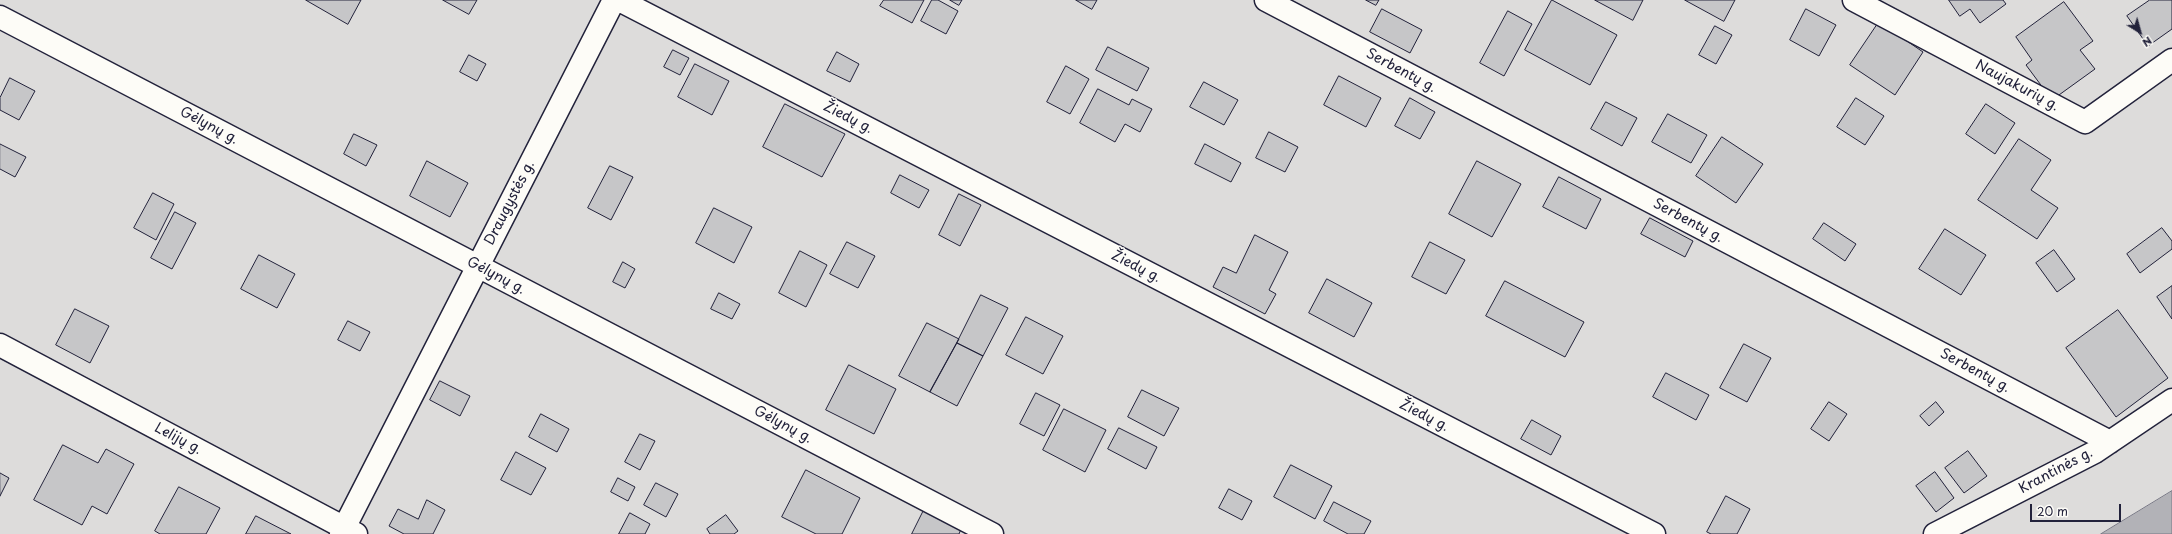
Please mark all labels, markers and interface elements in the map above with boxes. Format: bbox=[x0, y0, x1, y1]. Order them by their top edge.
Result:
north arrow bbox=[2120, 12, 2160, 52]
text: N bbox=[2139, 33, 2156, 51]
street label: Serbentų g. bbox=[1363, 45, 1439, 97]
street label: Naujakurių g. bbox=[1972, 57, 2062, 115]
street label: Žiedų g. bbox=[820, 98, 876, 138]
street label: Gėlynų g. bbox=[177, 104, 241, 148]
street label: Draugystės g. bbox=[481, 158, 539, 248]
street label: Serbentų g. bbox=[1650, 195, 1726, 247]
street label: Žiedų g. bbox=[1108, 247, 1164, 287]
street label: Gėlynų g. bbox=[464, 254, 528, 298]
street label: Serbentų g. bbox=[1937, 345, 2013, 397]
street label: Žiedų g. bbox=[1396, 396, 1452, 436]
street label: Gėlynų g. bbox=[751, 403, 815, 447]
street label: Lelijų g. bbox=[151, 420, 205, 458]
street label: Krantinės g. bbox=[2016, 445, 2096, 497]
scale bar bbox=[2032, 496, 2123, 522]
text: 20 m bbox=[2037, 502, 2068, 520]

